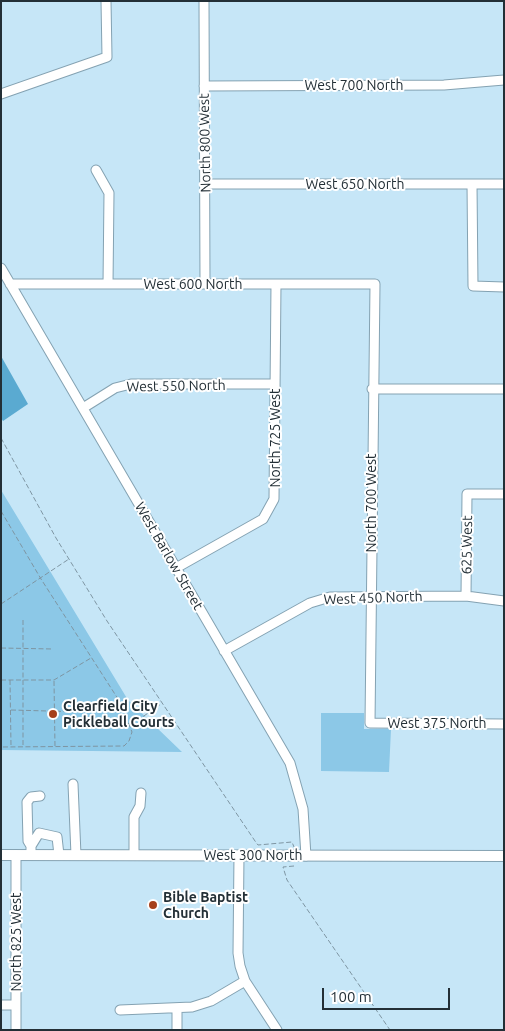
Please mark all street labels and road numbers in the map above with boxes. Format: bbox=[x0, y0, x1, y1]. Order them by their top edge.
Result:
street label: West 700 North bbox=[304, 77, 404, 93]
street label: North 800 West bbox=[196, 93, 214, 193]
street label: West 650 North bbox=[305, 176, 405, 192]
street label: West 600 North bbox=[143, 276, 243, 292]
street label: West 550 North bbox=[126, 377, 226, 395]
street label: North 725 West bbox=[267, 388, 283, 488]
street label: North 700 West bbox=[363, 453, 379, 553]
street label: West Barlow Street bbox=[131, 499, 207, 613]
street label: 625 West bbox=[458, 515, 476, 575]
street label: West 450 North bbox=[323, 588, 423, 608]
street label: West 375 North bbox=[387, 715, 487, 731]
street label: West 300 North bbox=[203, 847, 303, 863]
street label: North 825 West bbox=[8, 892, 24, 992]

